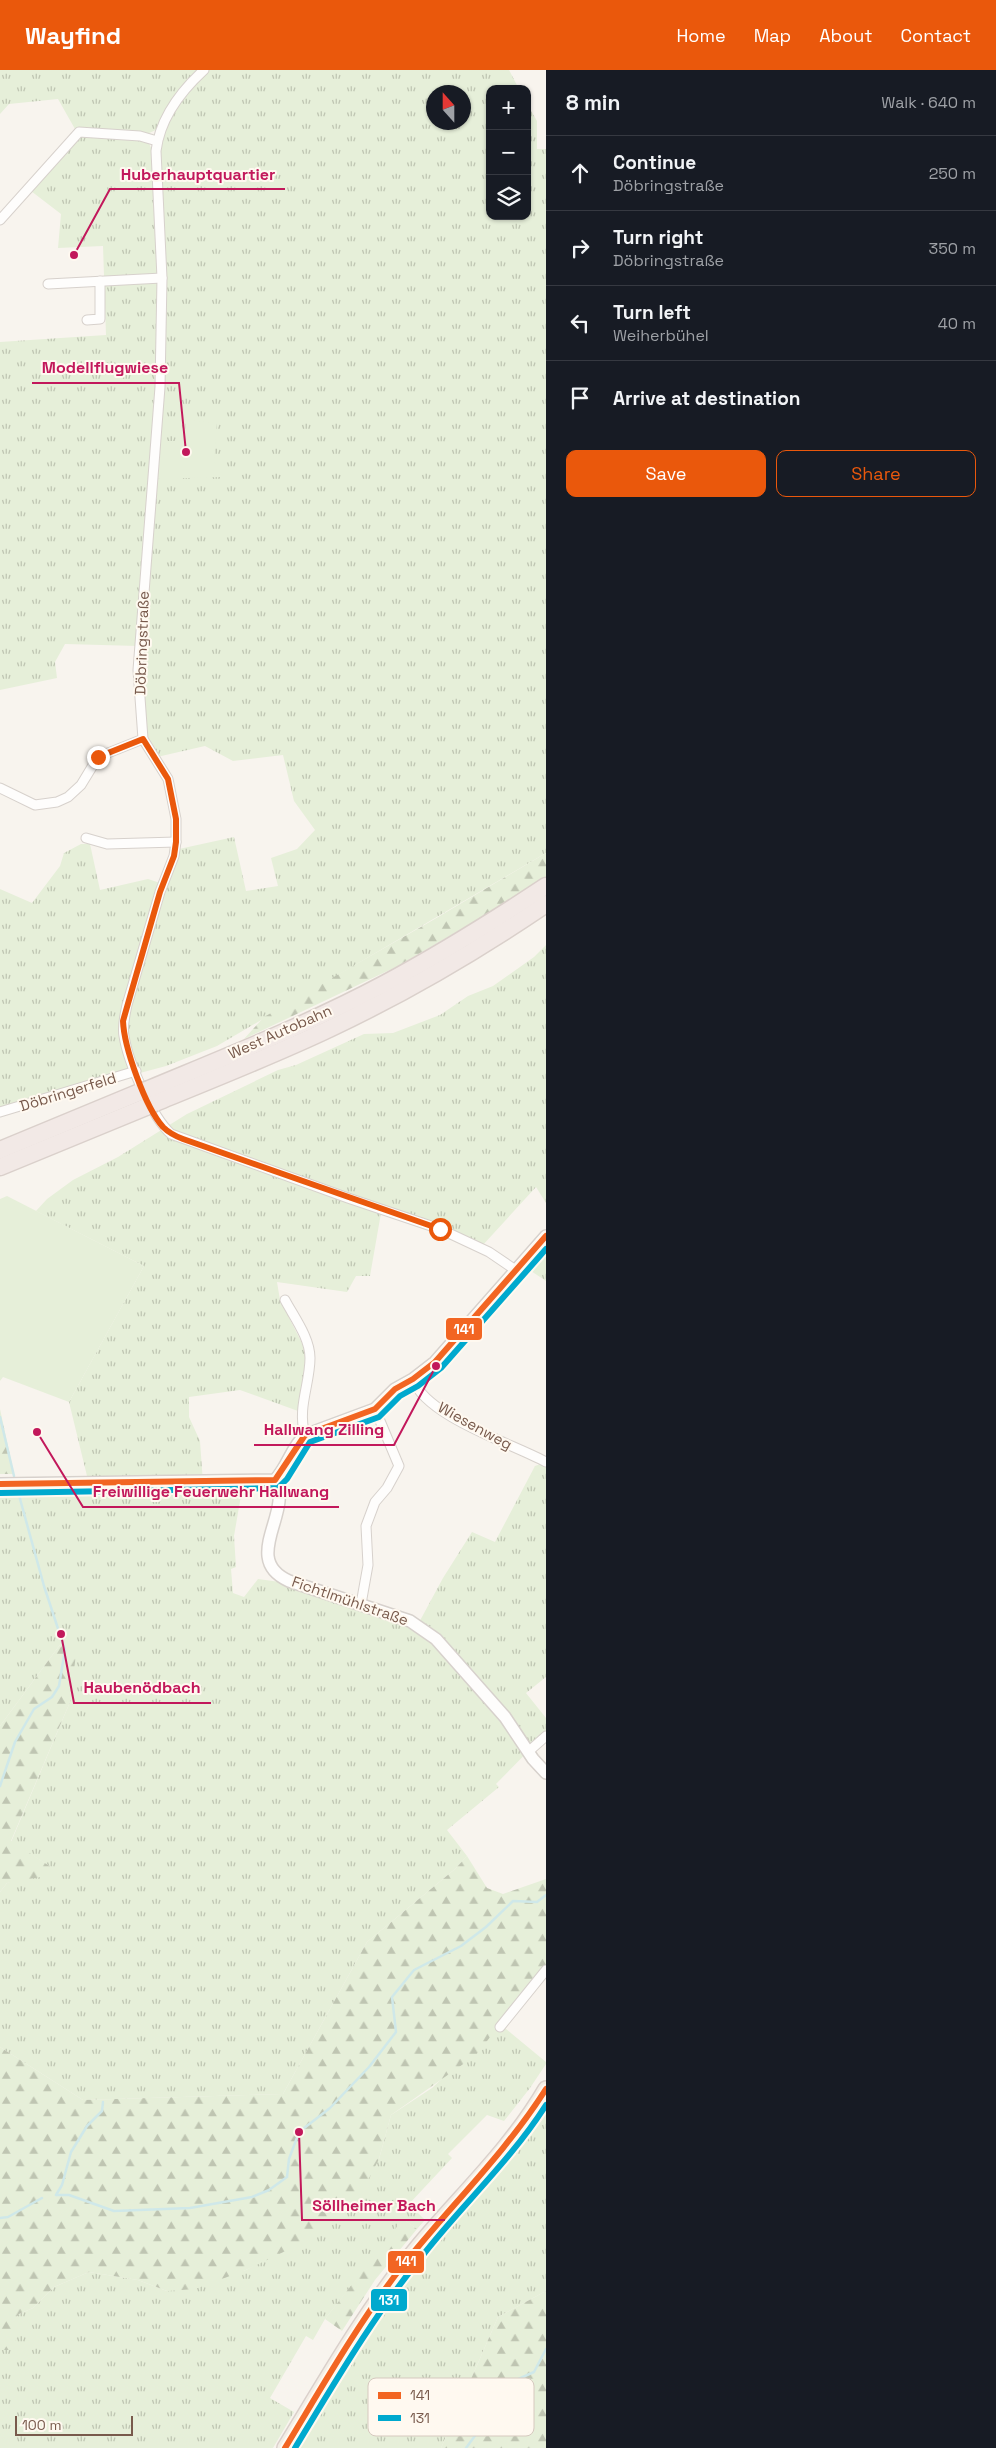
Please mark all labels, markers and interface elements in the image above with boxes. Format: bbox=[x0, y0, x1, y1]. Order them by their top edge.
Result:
text: Wayfind bbox=[25, 20, 121, 51]
text: Home bbox=[677, 24, 726, 47]
text: Map bbox=[754, 24, 791, 47]
text: About bbox=[819, 24, 873, 47]
text: Contact bbox=[901, 24, 971, 47]
north arrow bbox=[426, 85, 471, 130]
map controls bbox=[486, 85, 531, 220]
button: + bbox=[486, 85, 531, 130]
text: 8 min bbox=[566, 89, 620, 116]
text: Walk · 640 m bbox=[881, 92, 976, 113]
button: − bbox=[486, 130, 531, 175]
text: Continue bbox=[613, 150, 696, 175]
callout: Huberhauptquartier bbox=[110, 158, 285, 189]
icon: ahead bbox=[566, 159, 594, 187]
text: 250 m bbox=[929, 163, 976, 184]
text: Huberhauptquartier bbox=[121, 164, 275, 185]
button: layers bbox=[486, 175, 531, 220]
text: Döbringstraße bbox=[613, 175, 724, 196]
text: Turn right bbox=[613, 225, 703, 250]
icon: right bbox=[566, 234, 594, 262]
text: 350 m bbox=[929, 238, 976, 259]
text: Döbringstraße bbox=[613, 250, 724, 271]
text: Turn left bbox=[613, 300, 691, 325]
icon: left bbox=[566, 309, 594, 337]
text: 40 m bbox=[938, 313, 976, 334]
text: Weiherbühel bbox=[613, 325, 709, 346]
callout: Modellflugwiese bbox=[32, 352, 179, 383]
text: Modellflugwiese bbox=[42, 357, 168, 378]
icon: arrive bbox=[566, 384, 594, 412]
text: Arrive at destination bbox=[613, 386, 801, 411]
button: Save bbox=[566, 450, 766, 497]
button: Share bbox=[776, 450, 976, 497]
street label: Döbringstraße bbox=[130, 591, 153, 695]
route end bbox=[87, 746, 110, 769]
street label: West Autobahn bbox=[225, 1000, 334, 1063]
street label: Döbringerfeld bbox=[17, 1068, 118, 1115]
route start bbox=[429, 1218, 452, 1241]
line badge: 141 bbox=[445, 1317, 483, 1341]
text: 141 bbox=[453, 1320, 475, 1338]
street label: Wiesenweg bbox=[435, 1397, 516, 1454]
callout: Hallwang Zilling bbox=[254, 1414, 394, 1445]
text: Hallwang Zilling bbox=[264, 1419, 384, 1440]
callout: Freiwillige Feuerwehr Hallwang bbox=[83, 1476, 339, 1507]
text: Freiwillige Feuerwehr Hallwang bbox=[93, 1481, 329, 1502]
street label: Fichtlmühlstraße bbox=[289, 1572, 411, 1629]
callout: Haubenödbach bbox=[74, 1672, 211, 1703]
text: Haubenödbach bbox=[83, 1677, 201, 1698]
callout: Söllheimer Bach bbox=[302, 2189, 445, 2220]
text: Söllheimer Bach bbox=[312, 2195, 436, 2216]
line badge: 141 bbox=[387, 2250, 425, 2274]
text: 141 bbox=[395, 2252, 417, 2270]
line badge: 131 bbox=[370, 2288, 408, 2312]
text: 131 bbox=[379, 2291, 399, 2309]
legend bbox=[368, 2378, 534, 2436]
text: 141 bbox=[410, 2386, 430, 2404]
text: 131 bbox=[410, 2409, 430, 2427]
scale bar bbox=[15, 2413, 132, 2436]
text: 100 m bbox=[22, 2416, 61, 2434]

